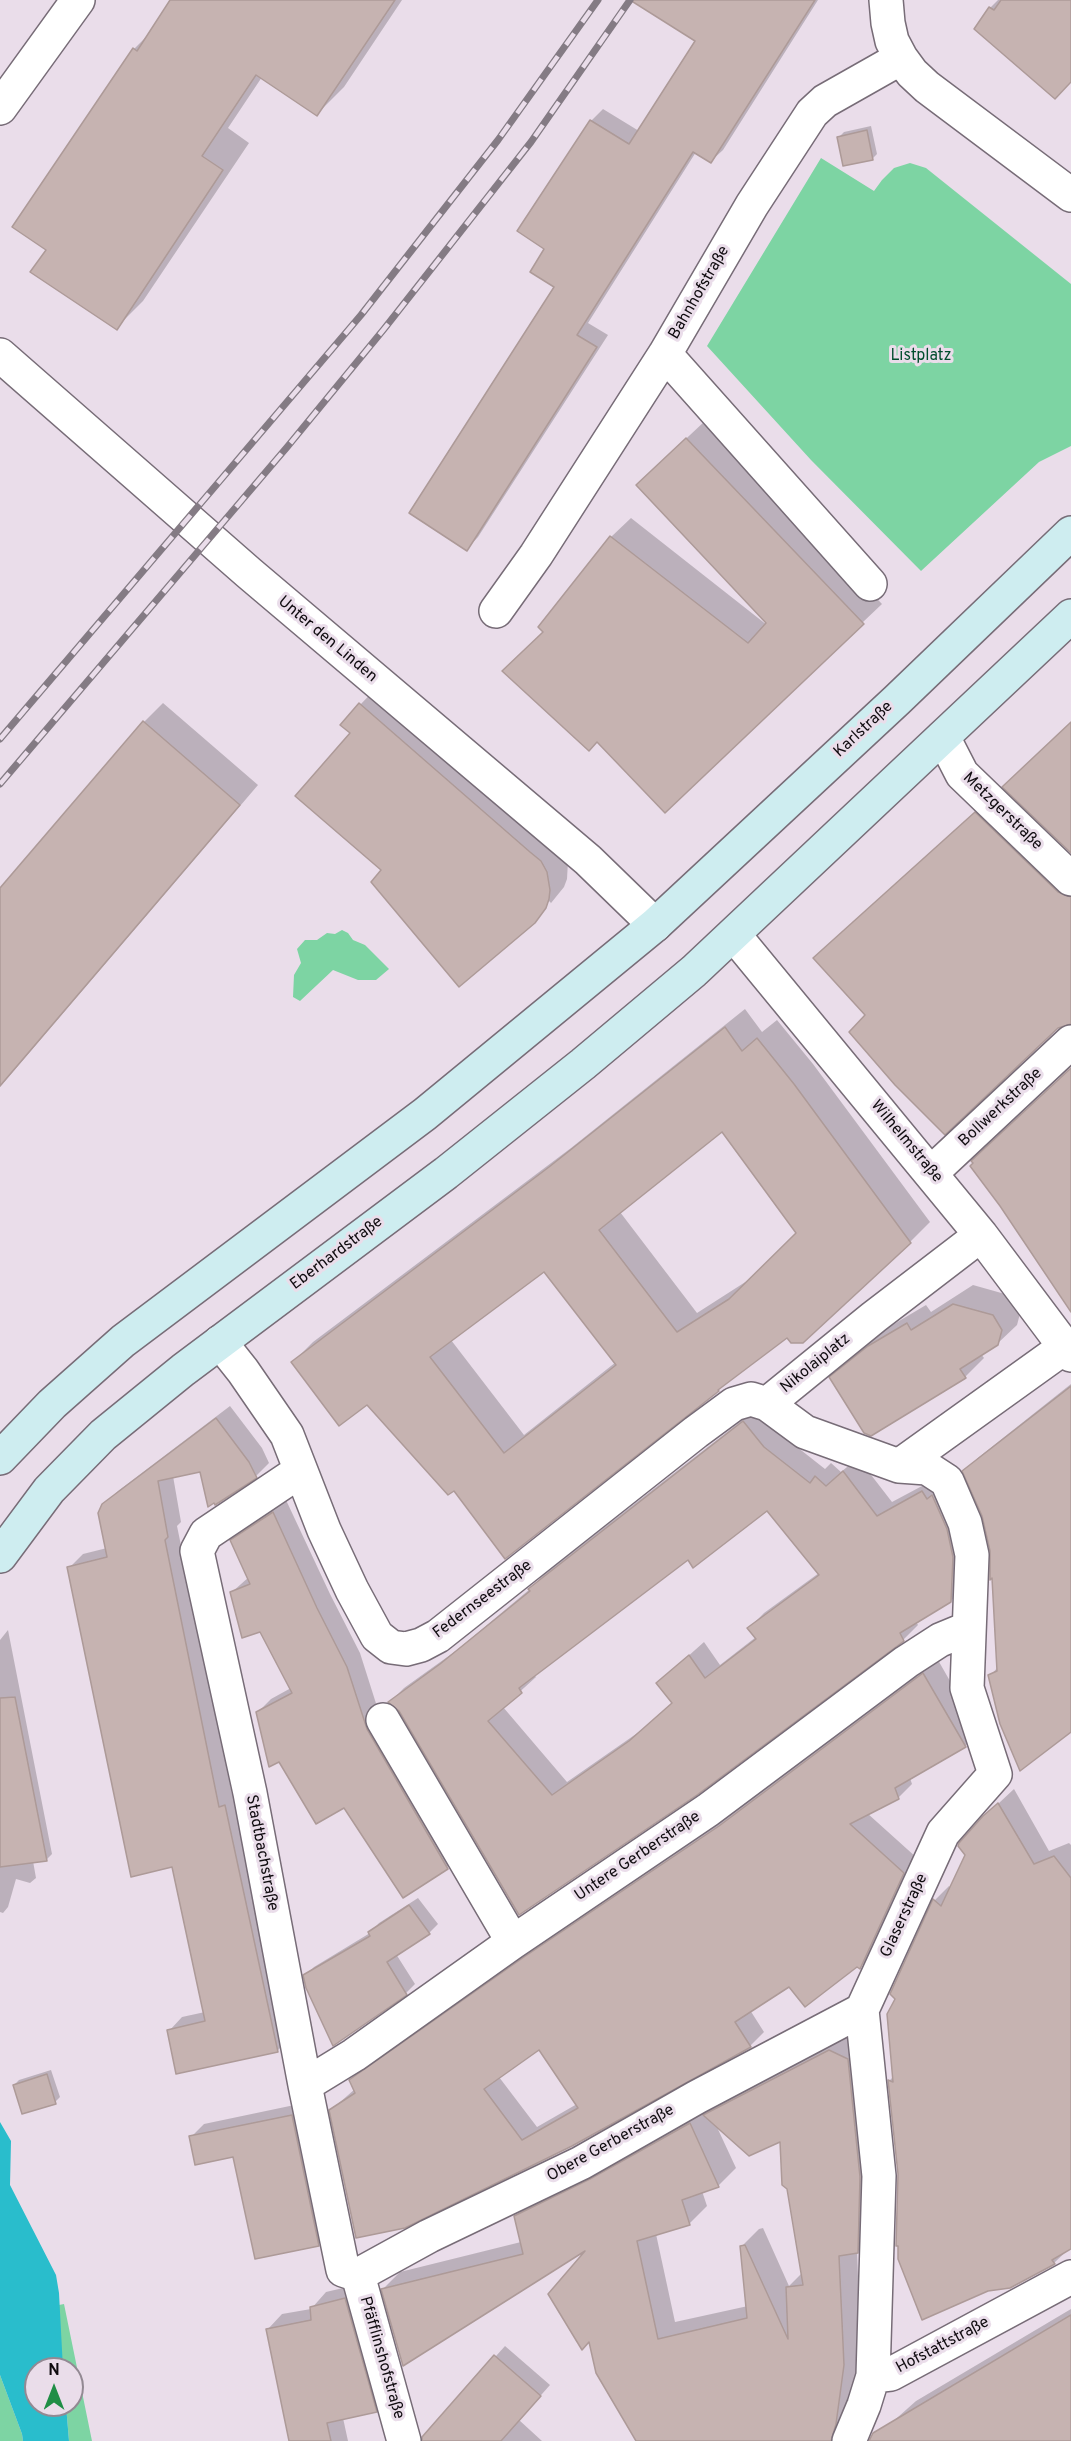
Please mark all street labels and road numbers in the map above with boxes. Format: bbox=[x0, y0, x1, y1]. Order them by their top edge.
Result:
street label: Bahnhofstraße bbox=[665, 243, 735, 343]
street label: Unter den Linden bbox=[273, 593, 381, 687]
street label: Karlstraße bbox=[830, 698, 898, 762]
street label: Metzgerstraße bbox=[958, 769, 1046, 855]
street label: Bollwerkstraße bbox=[955, 1065, 1047, 1151]
street label: Wilhelmstraße bbox=[866, 1097, 946, 1187]
street label: Eberhardstraße bbox=[287, 1213, 387, 1295]
street label: Nikolaiplatz bbox=[777, 1330, 855, 1398]
street label: Federnseestraße bbox=[430, 1557, 536, 1643]
street label: Stadtbachstraße bbox=[240, 1793, 282, 1913]
street label: Untere Gerberstraße bbox=[572, 1808, 704, 1906]
street label: Glaserstraße bbox=[877, 1871, 933, 1961]
street label: Obere Gerberstraße bbox=[544, 2101, 678, 2187]
street label: Pfäfflinshofstraße bbox=[354, 2294, 408, 2422]
street label: Hofstattstraße bbox=[893, 2313, 993, 2379]

